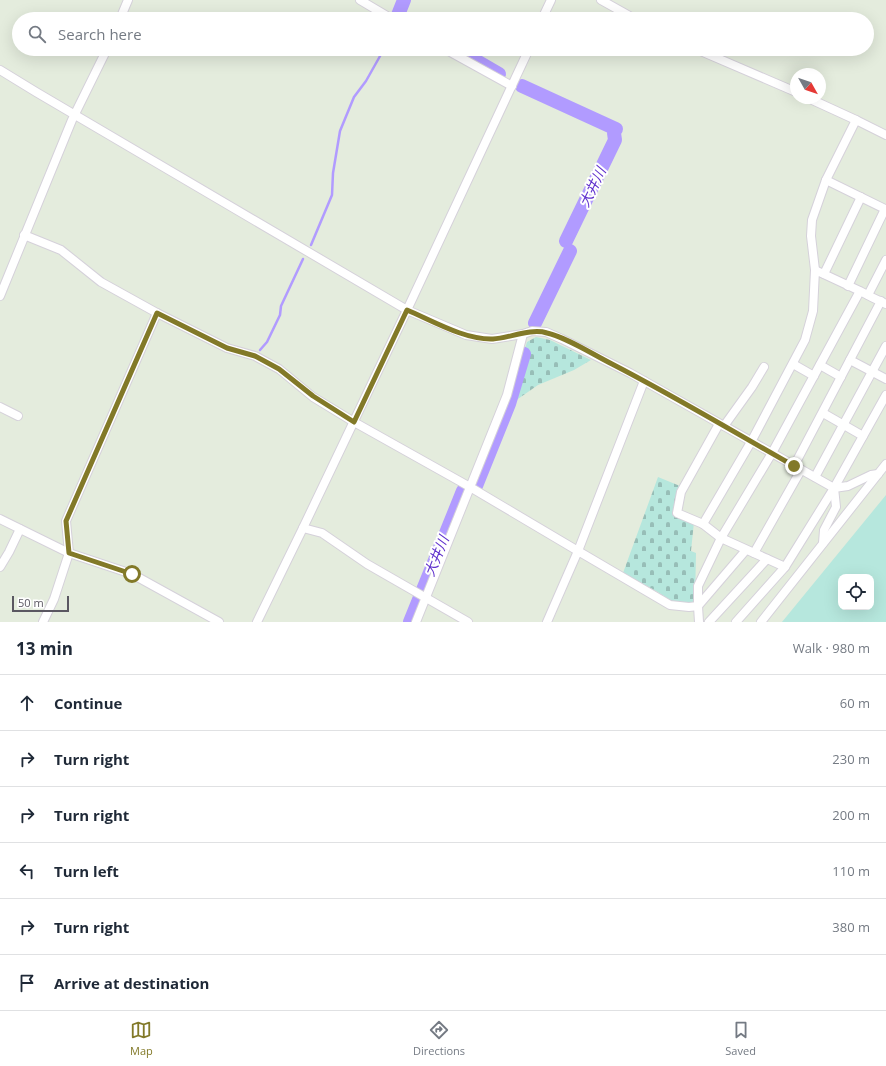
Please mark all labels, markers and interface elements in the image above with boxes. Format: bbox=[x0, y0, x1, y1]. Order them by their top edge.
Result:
search box bbox=[12, 12, 874, 56]
icon: search bbox=[26, 23, 48, 45]
text: Search here bbox=[58, 24, 142, 44]
north arrow bbox=[790, 68, 826, 104]
water label: 大井川 bbox=[574, 162, 611, 210]
route end bbox=[785, 457, 803, 475]
water label: 大井川 bbox=[419, 531, 453, 579]
route start bbox=[123, 565, 141, 583]
map controls bbox=[838, 574, 874, 610]
button: locate bbox=[838, 574, 874, 610]
scale bar bbox=[12, 594, 69, 613]
text: 50 m bbox=[18, 595, 44, 610]
text: 13 min bbox=[16, 637, 73, 660]
text: Walk · 980 m bbox=[793, 639, 870, 657]
icon: ahead bbox=[16, 692, 38, 714]
text: Continue bbox=[54, 693, 122, 713]
text: 60 m bbox=[840, 694, 870, 712]
icon: right bbox=[16, 748, 38, 770]
text: Turn right bbox=[54, 749, 129, 769]
text: 230 m bbox=[832, 750, 870, 768]
icon: right bbox=[16, 804, 38, 826]
text: Turn right bbox=[54, 805, 129, 825]
text: 200 m bbox=[832, 806, 870, 824]
icon: left bbox=[16, 860, 38, 882]
text: Turn left bbox=[54, 861, 119, 881]
text: 110 m bbox=[832, 862, 870, 880]
icon: right bbox=[16, 916, 38, 938]
text: Turn right bbox=[54, 917, 129, 937]
text: 380 m bbox=[832, 918, 870, 936]
icon: arrive bbox=[16, 972, 38, 994]
text: Arrive at destination bbox=[54, 973, 209, 993]
tab: Map bbox=[130, 1019, 153, 1058]
tab: Directions bbox=[413, 1019, 465, 1058]
tab: Saved bbox=[725, 1019, 756, 1058]

